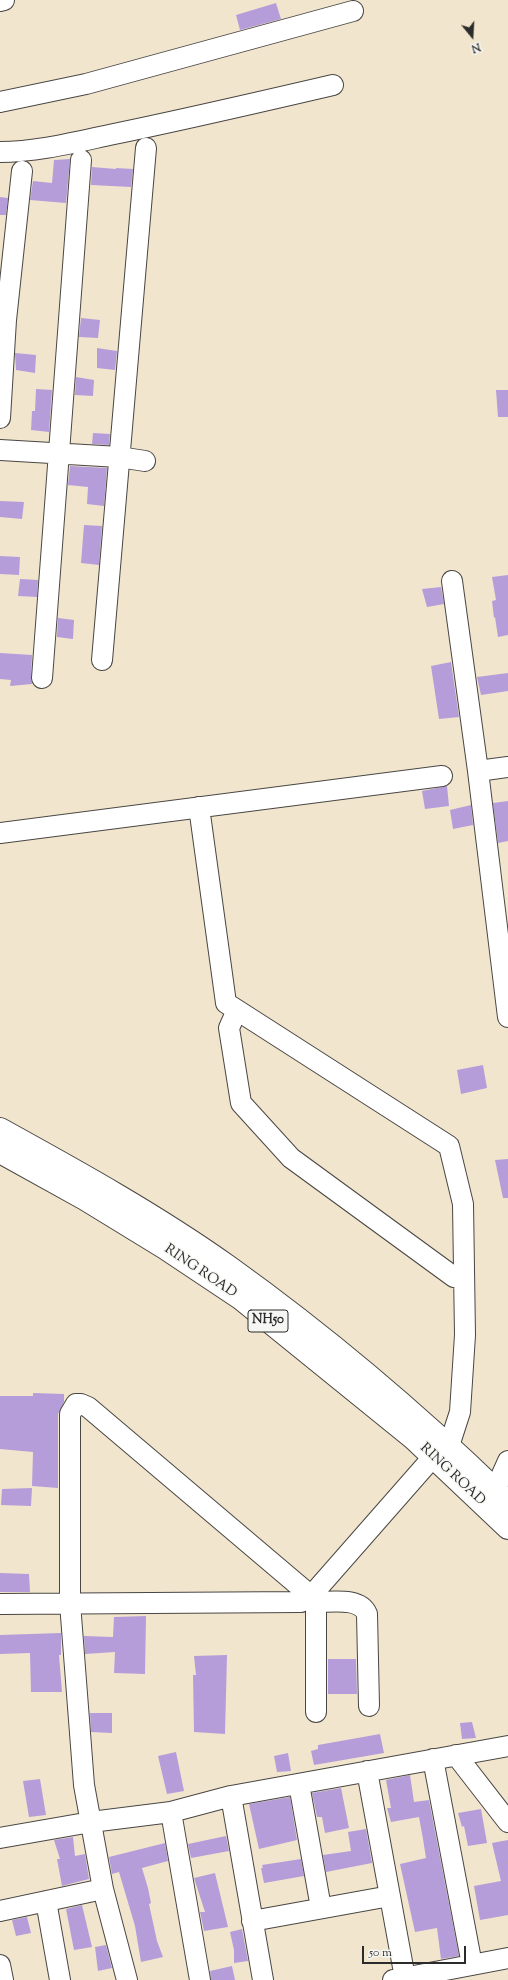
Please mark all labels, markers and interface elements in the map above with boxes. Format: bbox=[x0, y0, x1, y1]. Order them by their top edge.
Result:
north arrow bbox=[452, 16, 492, 56]
text: N bbox=[469, 38, 482, 56]
street label: RING ROAD bbox=[161, 1242, 239, 1302]
road number: NH50 bbox=[248, 1310, 288, 1332]
street label: RING ROAD bbox=[416, 1440, 488, 1510]
scale bar bbox=[364, 1938, 468, 1964]
text: 50 m bbox=[369, 1944, 392, 1962]

